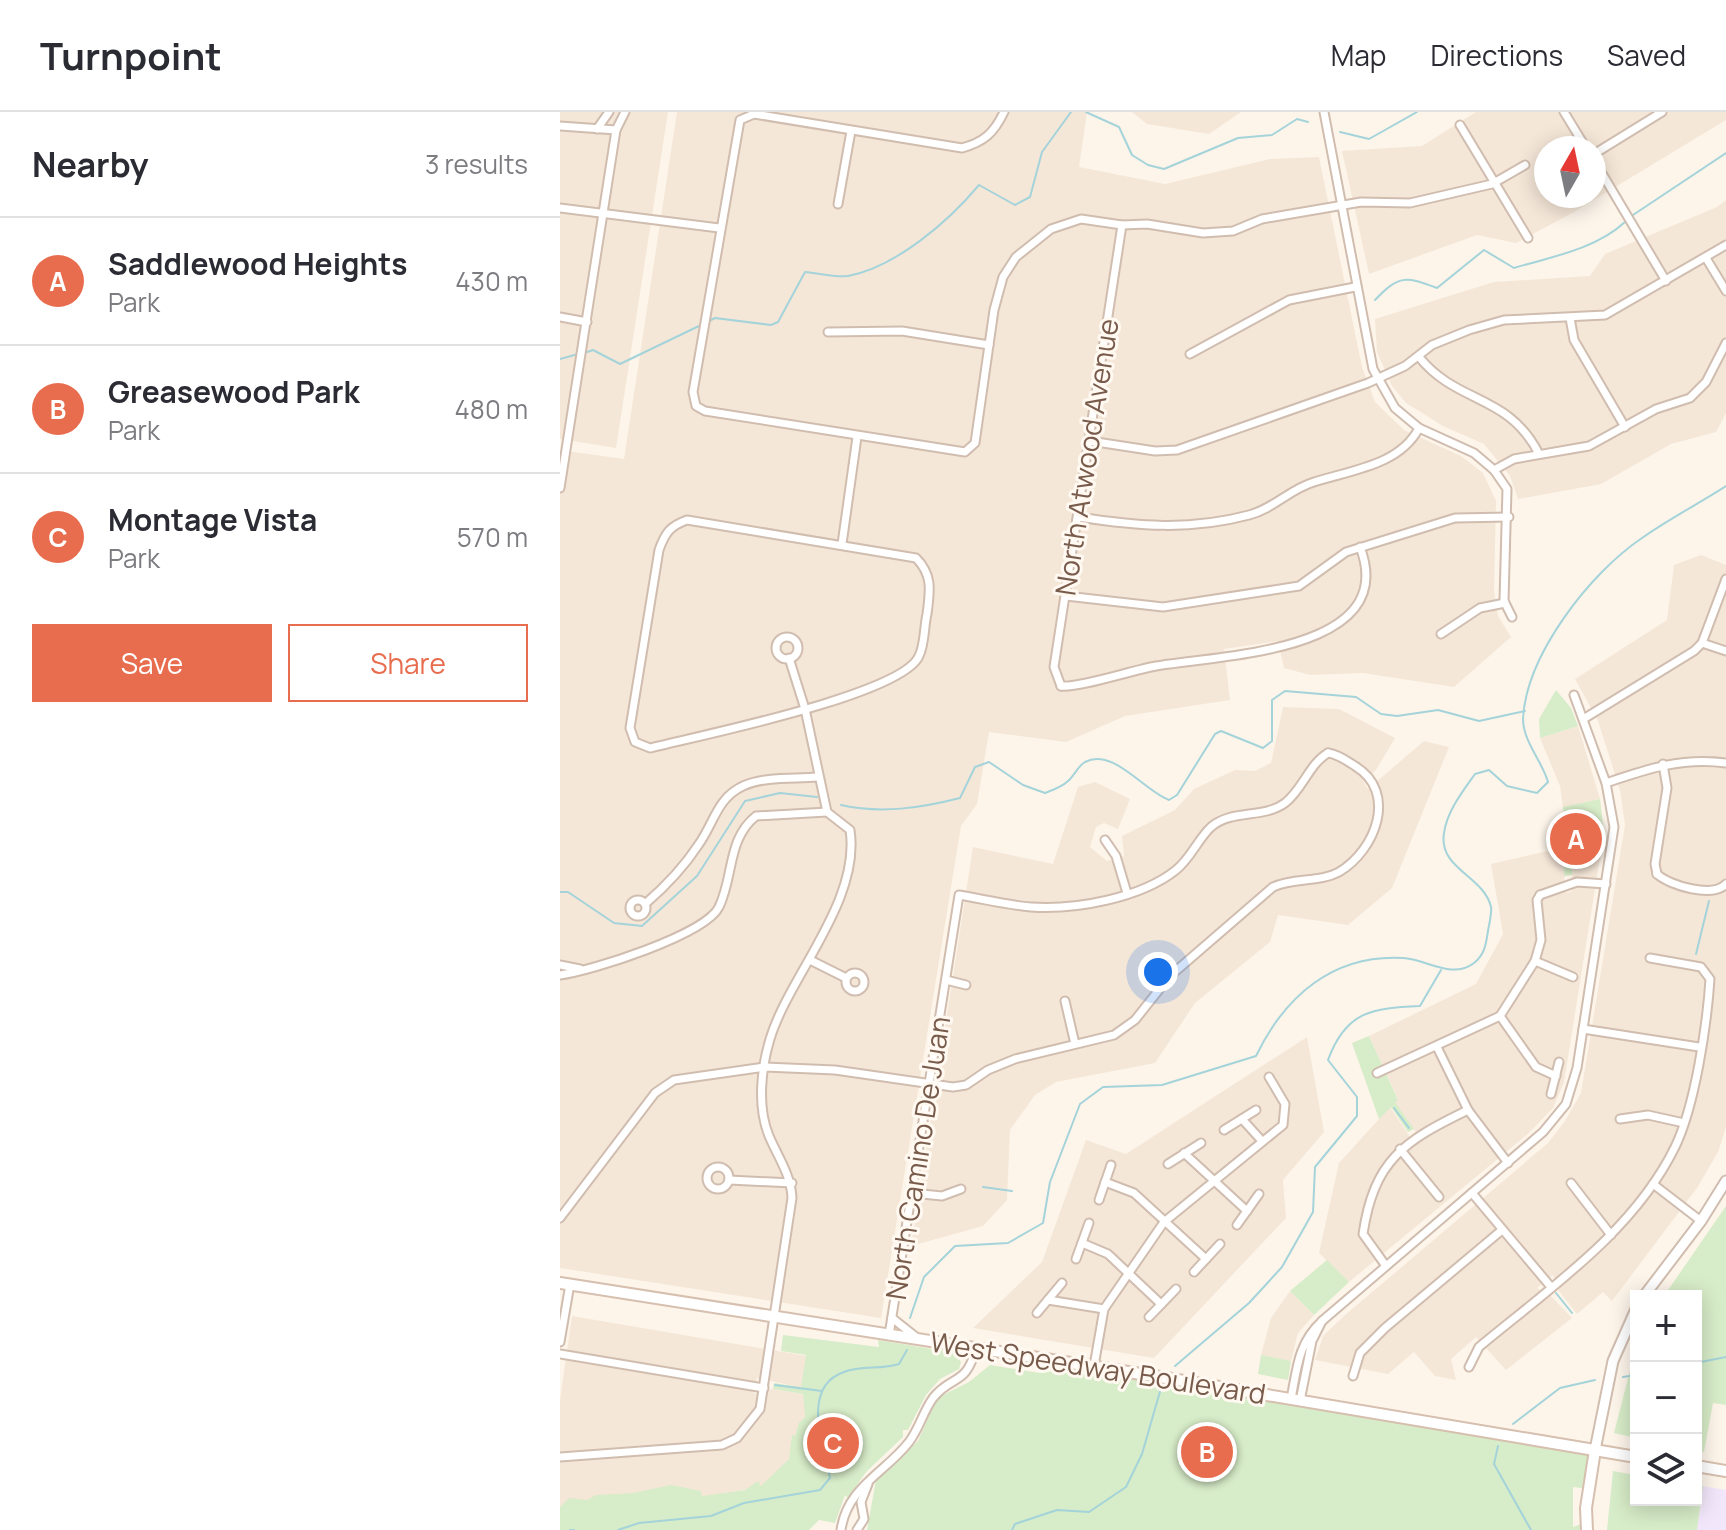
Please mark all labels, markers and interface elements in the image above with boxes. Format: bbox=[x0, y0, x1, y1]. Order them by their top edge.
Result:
text: Turnpoint bbox=[40, 29, 222, 81]
text: Map bbox=[1331, 36, 1386, 74]
text: Directions bbox=[1430, 36, 1563, 74]
text: Saved bbox=[1607, 36, 1686, 74]
north arrow bbox=[1534, 136, 1606, 208]
text: Nearby bbox=[32, 141, 148, 187]
text: 3 results bbox=[425, 146, 528, 182]
text: Saddlewood Heights bbox=[108, 243, 408, 284]
text: A bbox=[49, 263, 67, 299]
text: 430 m bbox=[455, 263, 528, 299]
text: Park bbox=[108, 284, 160, 320]
street label: North Atwood Avenue bbox=[1045, 316, 1127, 598]
text: Greasewood Park bbox=[108, 371, 360, 412]
text: B bbox=[50, 391, 66, 427]
text: 480 m bbox=[454, 391, 528, 427]
text: Park bbox=[108, 412, 160, 448]
text: Montage Vista bbox=[108, 499, 317, 540]
text: C bbox=[48, 519, 68, 555]
text: 570 m bbox=[457, 519, 528, 555]
text: Park bbox=[108, 540, 160, 576]
button: Save bbox=[32, 624, 272, 702]
button: Share bbox=[288, 624, 528, 702]
pin: A bbox=[1550, 809, 1602, 869]
your location bbox=[1138, 952, 1178, 992]
street label: North Camino De Juan bbox=[876, 1013, 958, 1302]
map controls bbox=[1630, 1290, 1702, 1506]
button: + bbox=[1630, 1290, 1702, 1362]
street label: West Speedway Boulevard bbox=[928, 1322, 1269, 1412]
button: − bbox=[1630, 1362, 1702, 1434]
pin: C bbox=[807, 1413, 859, 1473]
pin: B bbox=[1181, 1422, 1233, 1482]
button: layers bbox=[1630, 1434, 1702, 1506]

